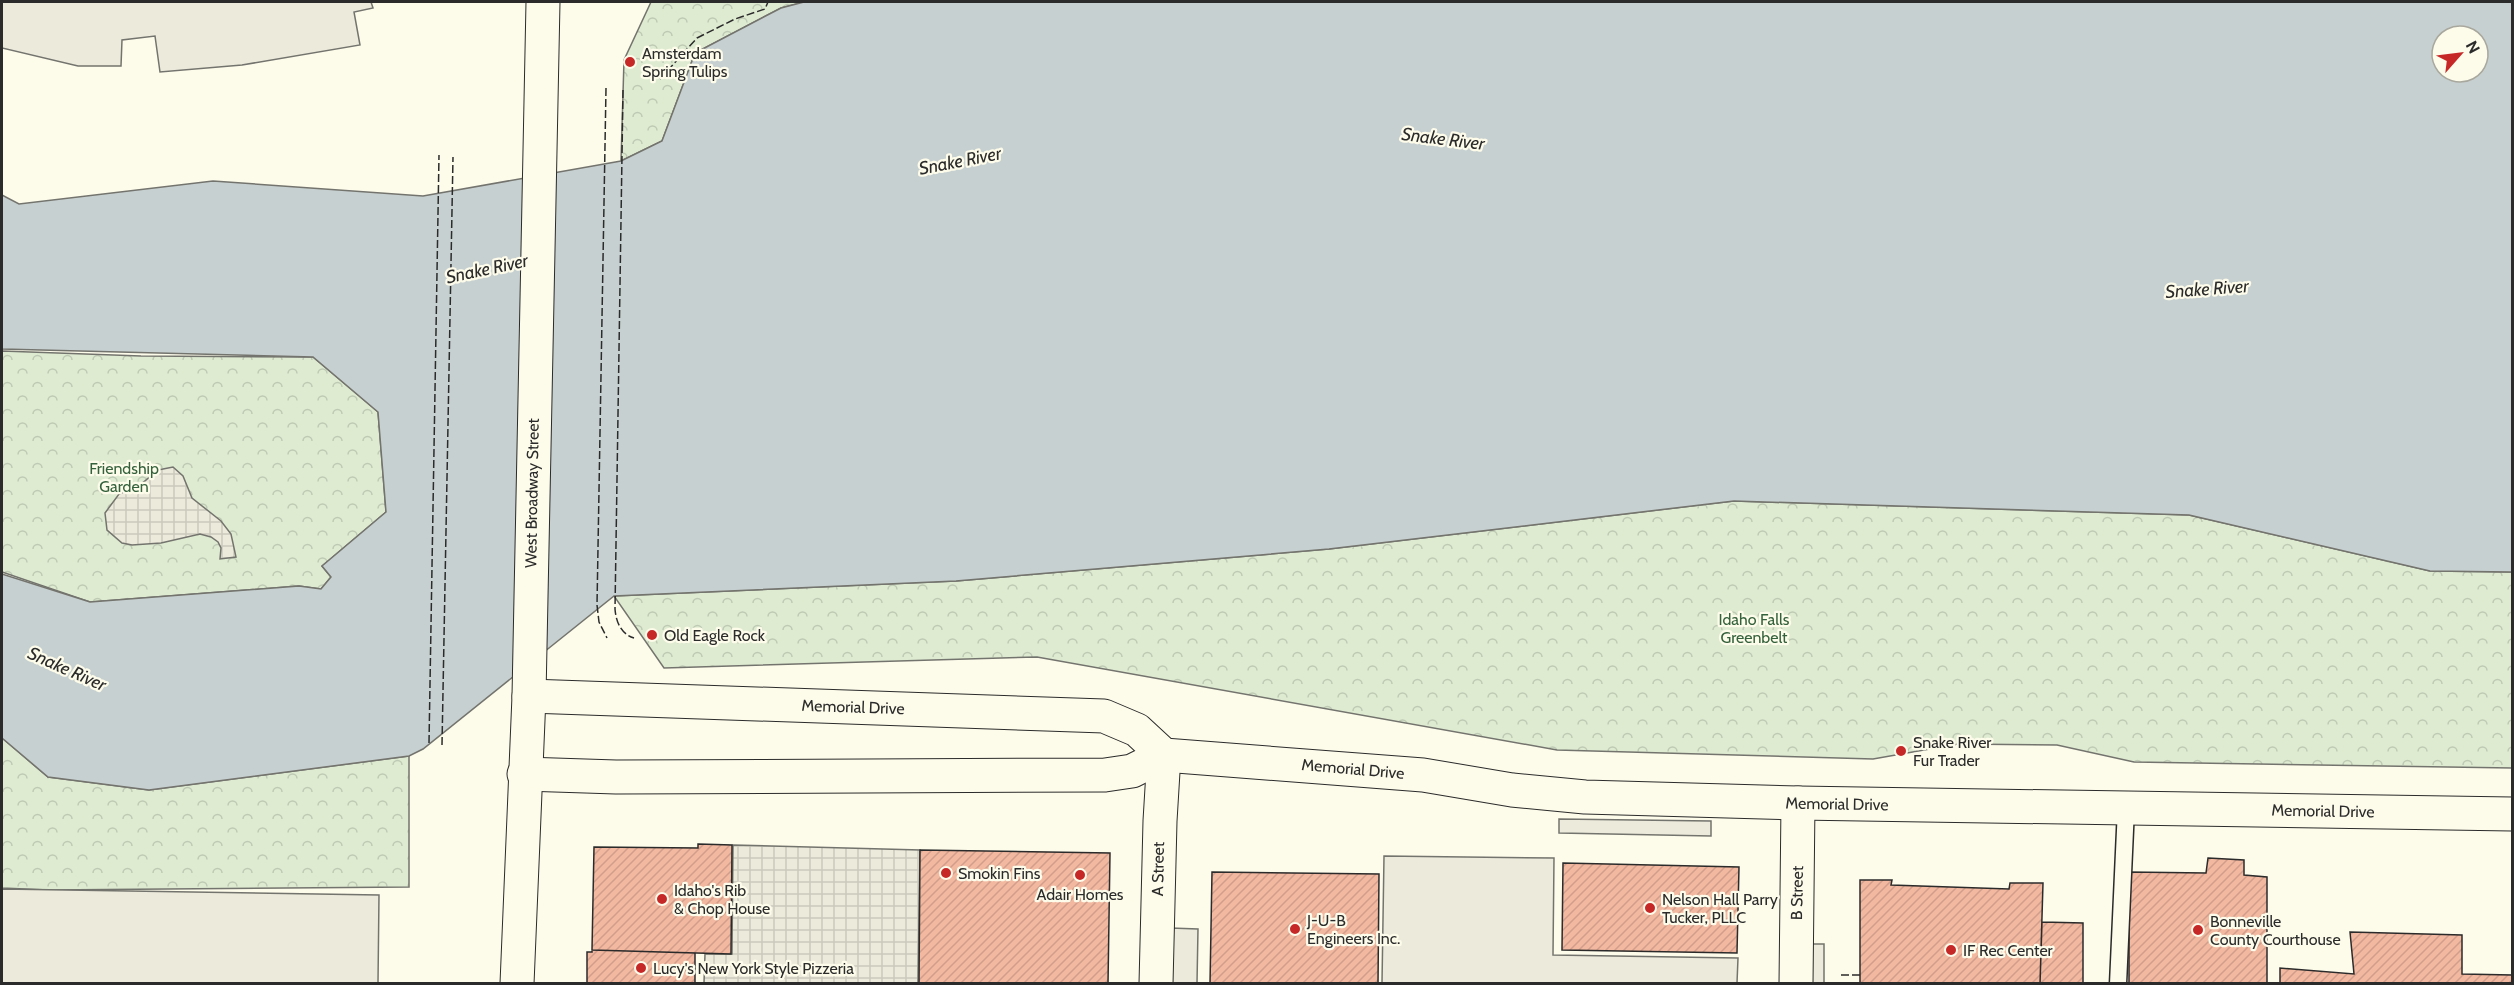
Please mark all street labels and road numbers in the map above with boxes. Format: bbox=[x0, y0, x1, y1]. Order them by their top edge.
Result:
street label: West Broadway Street bbox=[521, 417, 543, 568]
street label: Memorial Drive bbox=[801, 696, 905, 718]
street label: Memorial Drive bbox=[1301, 755, 1405, 783]
street label: Memorial Drive bbox=[1785, 794, 1889, 814]
street label: Memorial Drive bbox=[2271, 801, 2375, 821]
street label: A Street bbox=[1148, 841, 1168, 896]
street label: B Street bbox=[1787, 865, 1807, 920]

